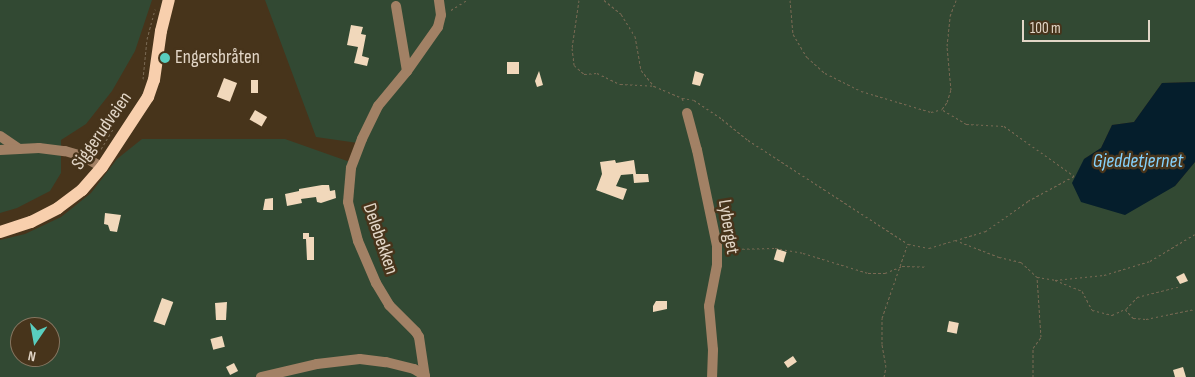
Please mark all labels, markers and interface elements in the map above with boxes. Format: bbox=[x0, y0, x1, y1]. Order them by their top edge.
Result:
scale bar bbox=[1025, 10, 1152, 42]
text: 100 m bbox=[1030, 19, 1061, 38]
place label: Engersbråten bbox=[175, 47, 260, 69]
marker: Engersbråten bbox=[159, 52, 171, 64]
street label: Siggerudveien bbox=[67, 88, 137, 174]
water label: Gjeddetjernet bbox=[1093, 149, 1183, 173]
street label: Lyberget bbox=[712, 198, 744, 256]
street label: Delebekken bbox=[357, 200, 403, 278]
north arrow bbox=[10, 317, 60, 367]
text: N bbox=[27, 347, 37, 365]

